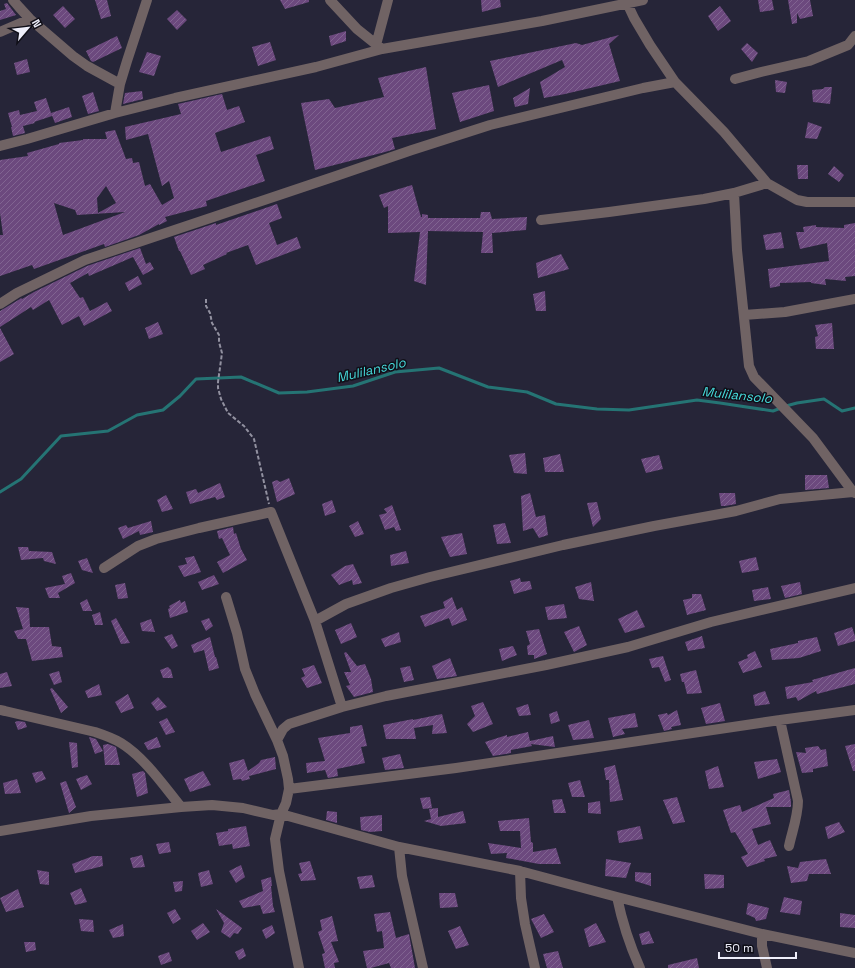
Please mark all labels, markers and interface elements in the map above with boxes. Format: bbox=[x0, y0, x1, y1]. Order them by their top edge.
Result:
north arrow bbox=[8, 8, 48, 48]
text: N bbox=[29, 17, 45, 30]
water label: Mulilansolo bbox=[335, 354, 408, 386]
water label: Mulilansolo bbox=[701, 383, 774, 407]
scale bar bbox=[719, 934, 796, 960]
text: 50 m bbox=[725, 940, 753, 956]

